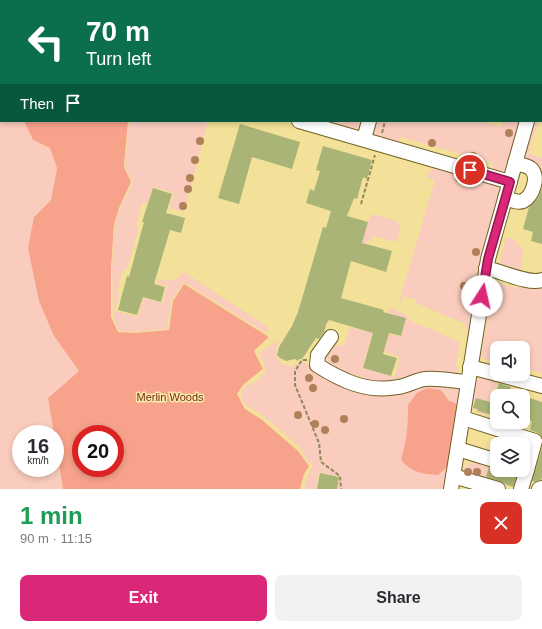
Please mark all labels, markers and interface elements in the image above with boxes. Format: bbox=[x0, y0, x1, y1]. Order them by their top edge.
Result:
icon: left bbox=[20, 16, 72, 68]
text: 70 m bbox=[86, 16, 150, 47]
text: Turn left bbox=[86, 49, 151, 69]
icon: arrive bbox=[62, 92, 84, 114]
text: Then bbox=[20, 95, 54, 112]
pin bbox=[453, 153, 487, 187]
icon: arrive bbox=[459, 159, 481, 181]
position arrow bbox=[461, 275, 503, 317]
map controls bbox=[490, 341, 530, 477]
button: sound bbox=[490, 341, 530, 381]
button: search bbox=[490, 389, 530, 429]
park label: Merlin Woods bbox=[136, 391, 204, 403]
speed limit sign: 20 bbox=[72, 425, 124, 477]
text: 16 bbox=[27, 435, 49, 457]
button: layers bbox=[490, 437, 530, 477]
text: km/h bbox=[27, 455, 49, 466]
text: 1 min bbox=[20, 502, 83, 529]
button: close bbox=[480, 502, 522, 544]
text: 90 m · 11:15 bbox=[20, 531, 92, 546]
button: Exit bbox=[20, 575, 267, 621]
button: Share bbox=[275, 575, 522, 621]

